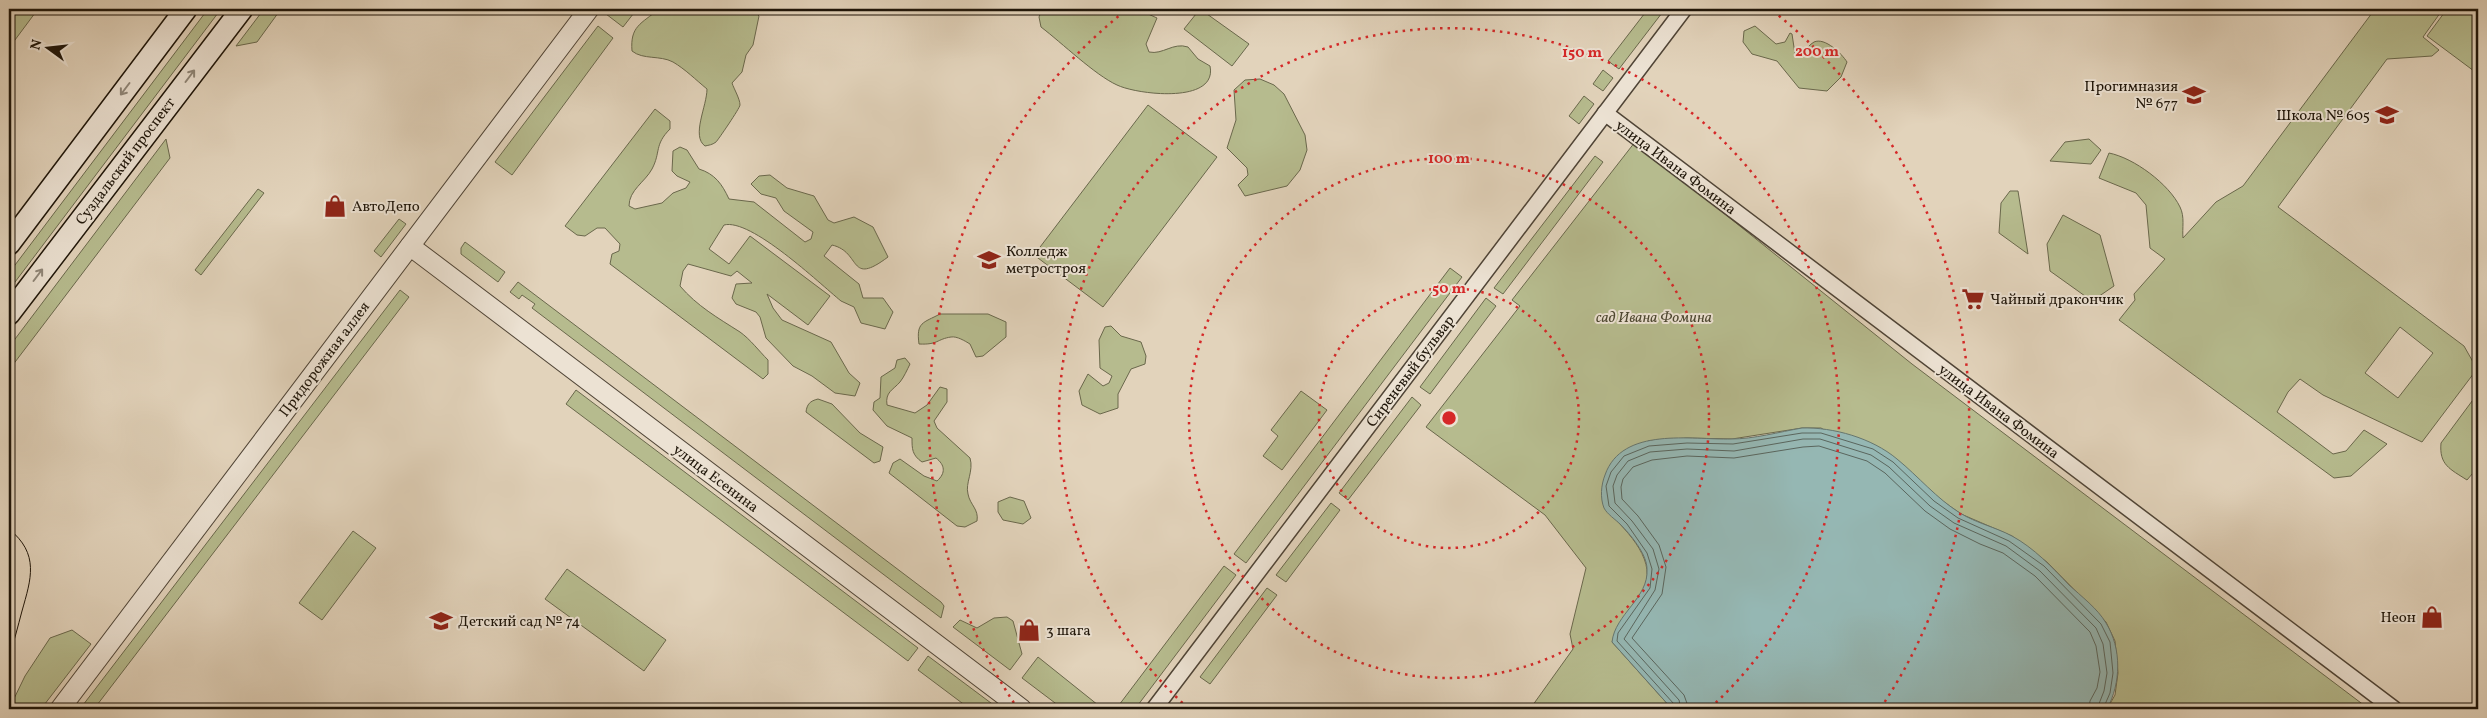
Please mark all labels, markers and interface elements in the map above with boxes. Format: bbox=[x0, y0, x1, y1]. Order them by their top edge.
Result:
north arrow bbox=[22, 22, 72, 72]
text: N bbox=[26, 38, 47, 52]
text: 200 m bbox=[1795, 42, 1839, 63]
text: 150 m bbox=[1562, 43, 1602, 64]
one-way arrow bbox=[185, 69, 195, 83]
place label: Прогимназия № 677 bbox=[2084, 77, 2178, 115]
school or university icon: Прогимназия № 677 bbox=[2181, 82, 2207, 108]
one-way arrow bbox=[120, 83, 131, 96]
street label: Суздальский проспект bbox=[71, 94, 181, 230]
school or university icon: Школа № 605 bbox=[2374, 102, 2400, 128]
place label: Школа № 605 bbox=[2276, 106, 2370, 127]
street label: улица Ивана Фомина bbox=[1610, 116, 1740, 221]
text: 100 m bbox=[1428, 149, 1471, 170]
shop icon: АвтоДепо bbox=[322, 193, 348, 219]
place label: АвтоДепо bbox=[352, 197, 420, 218]
place label: Колледж метростроя bbox=[1006, 242, 1086, 280]
school or university icon: Колледж метростроя bbox=[976, 247, 1002, 273]
one-way arrow bbox=[33, 269, 44, 282]
text: 50 m bbox=[1432, 279, 1466, 300]
supermarket icon: Чайный дракончик bbox=[1960, 286, 1986, 312]
place label: Чайный дракончик bbox=[1990, 290, 2124, 311]
street label: Придорожная аллея bbox=[275, 298, 376, 422]
park label: сад Ивана Фомина bbox=[1596, 308, 1712, 329]
street label: Сиреневый бульвар bbox=[1362, 312, 1460, 432]
street label: улица Ивана Фомина bbox=[1933, 360, 2063, 465]
centre of rings bbox=[1440, 409, 1458, 427]
street label: улица Есенина bbox=[668, 440, 762, 518]
shop icon: Неон bbox=[2419, 604, 2445, 630]
school or university icon: Детский сад № 74 bbox=[428, 608, 454, 634]
place label: Неон bbox=[2380, 608, 2416, 629]
place label: Детский сад № 74 bbox=[458, 612, 580, 633]
shop icon: 3 шага bbox=[1016, 617, 1042, 643]
place label: 3 шага bbox=[1046, 621, 1091, 642]

